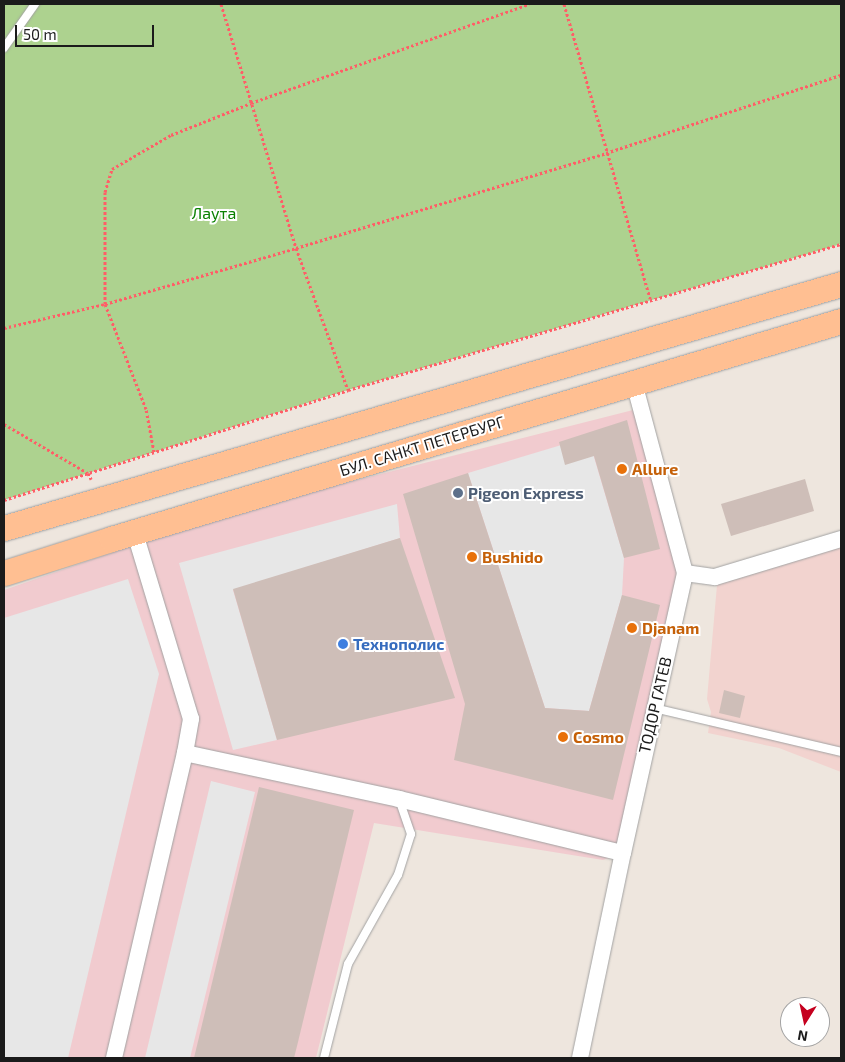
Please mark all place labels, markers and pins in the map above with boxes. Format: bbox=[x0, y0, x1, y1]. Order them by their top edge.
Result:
place label: Allure bbox=[632, 459, 678, 479]
marker: Allure bbox=[616, 463, 628, 475]
place label: Pigeon Express bbox=[468, 483, 584, 503]
marker: Pigeon Express bbox=[452, 487, 464, 499]
place label: Bushido bbox=[482, 547, 543, 567]
marker: Bushido bbox=[466, 551, 478, 563]
place label: Djanam bbox=[642, 618, 699, 638]
marker: Djanam bbox=[626, 622, 638, 634]
place label: Технополис bbox=[353, 634, 444, 654]
marker: Технополис bbox=[337, 638, 349, 650]
place label: Cosmo bbox=[573, 727, 624, 747]
marker: Cosmo bbox=[557, 731, 569, 743]

